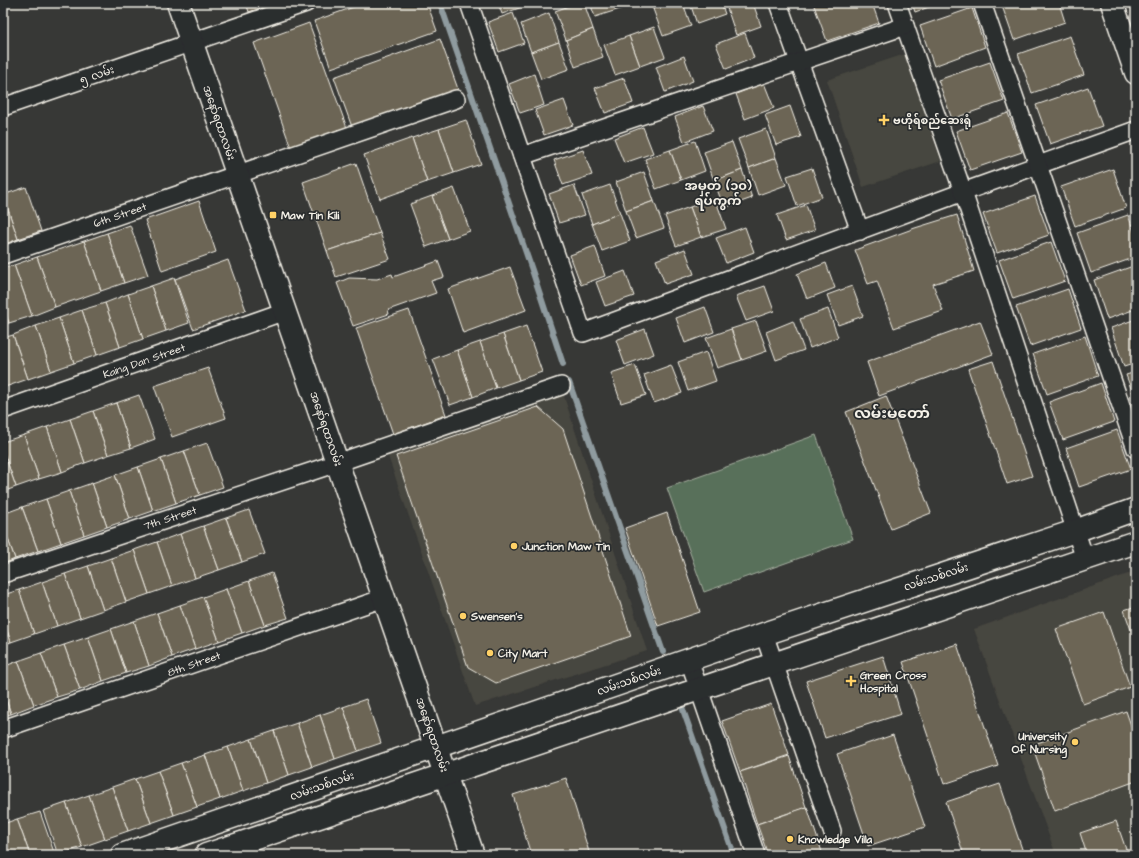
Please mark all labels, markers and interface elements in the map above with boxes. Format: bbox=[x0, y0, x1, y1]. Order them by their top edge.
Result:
street label: ၅ လမ်း bbox=[78, 62, 117, 89]
street label: အနော်ရထာလမ်း bbox=[198, 83, 239, 163]
place label: ဗဟိုရ်စည်ဆေးရုံ bbox=[893, 113, 971, 130]
marker: ဗဟိုရ်စည်ဆေးရုံ bbox=[878, 114, 890, 126]
district label: အမှတ် (၁၀) ရပ်ကွက် bbox=[684, 176, 752, 211]
street label: 6th Street bbox=[91, 199, 149, 231]
place label: Maw Tin Kili bbox=[281, 208, 339, 223]
marker: Maw Tin Kili bbox=[268, 210, 278, 220]
street label: Kaing Dan Street bbox=[101, 340, 188, 383]
street label: အနော်ရထာလမ်း bbox=[305, 389, 346, 469]
district label: လမ်းမတော် bbox=[854, 403, 930, 424]
street label: 7th Street bbox=[142, 502, 199, 534]
place label: Junction Maw Tin bbox=[521, 539, 611, 554]
marker: Junction Maw Tin bbox=[509, 541, 519, 551]
street label: လမ်းသစ်လမ်း bbox=[902, 559, 970, 594]
place label: Swensen's bbox=[470, 609, 523, 624]
marker: Swensen's bbox=[458, 611, 468, 621]
place label: City Mart bbox=[498, 646, 548, 663]
street label: 8th Street bbox=[165, 648, 223, 680]
marker: City Mart bbox=[485, 648, 495, 658]
street label: လမ်းသစ်လမ်း bbox=[595, 663, 663, 699]
place label: Green Cross Hospital bbox=[859, 668, 927, 697]
marker: Green Cross Hospital bbox=[845, 675, 857, 687]
street label: အနော်ရထာလမ်း bbox=[411, 695, 452, 775]
place label: University Of Nursing bbox=[1012, 729, 1068, 759]
marker: University Of Nursing bbox=[1070, 737, 1080, 747]
street label: လမ်းသစ်လမ်း bbox=[288, 768, 356, 804]
place label: Knowledge Villa bbox=[798, 832, 873, 849]
marker: Knowledge Villa bbox=[785, 834, 795, 844]

